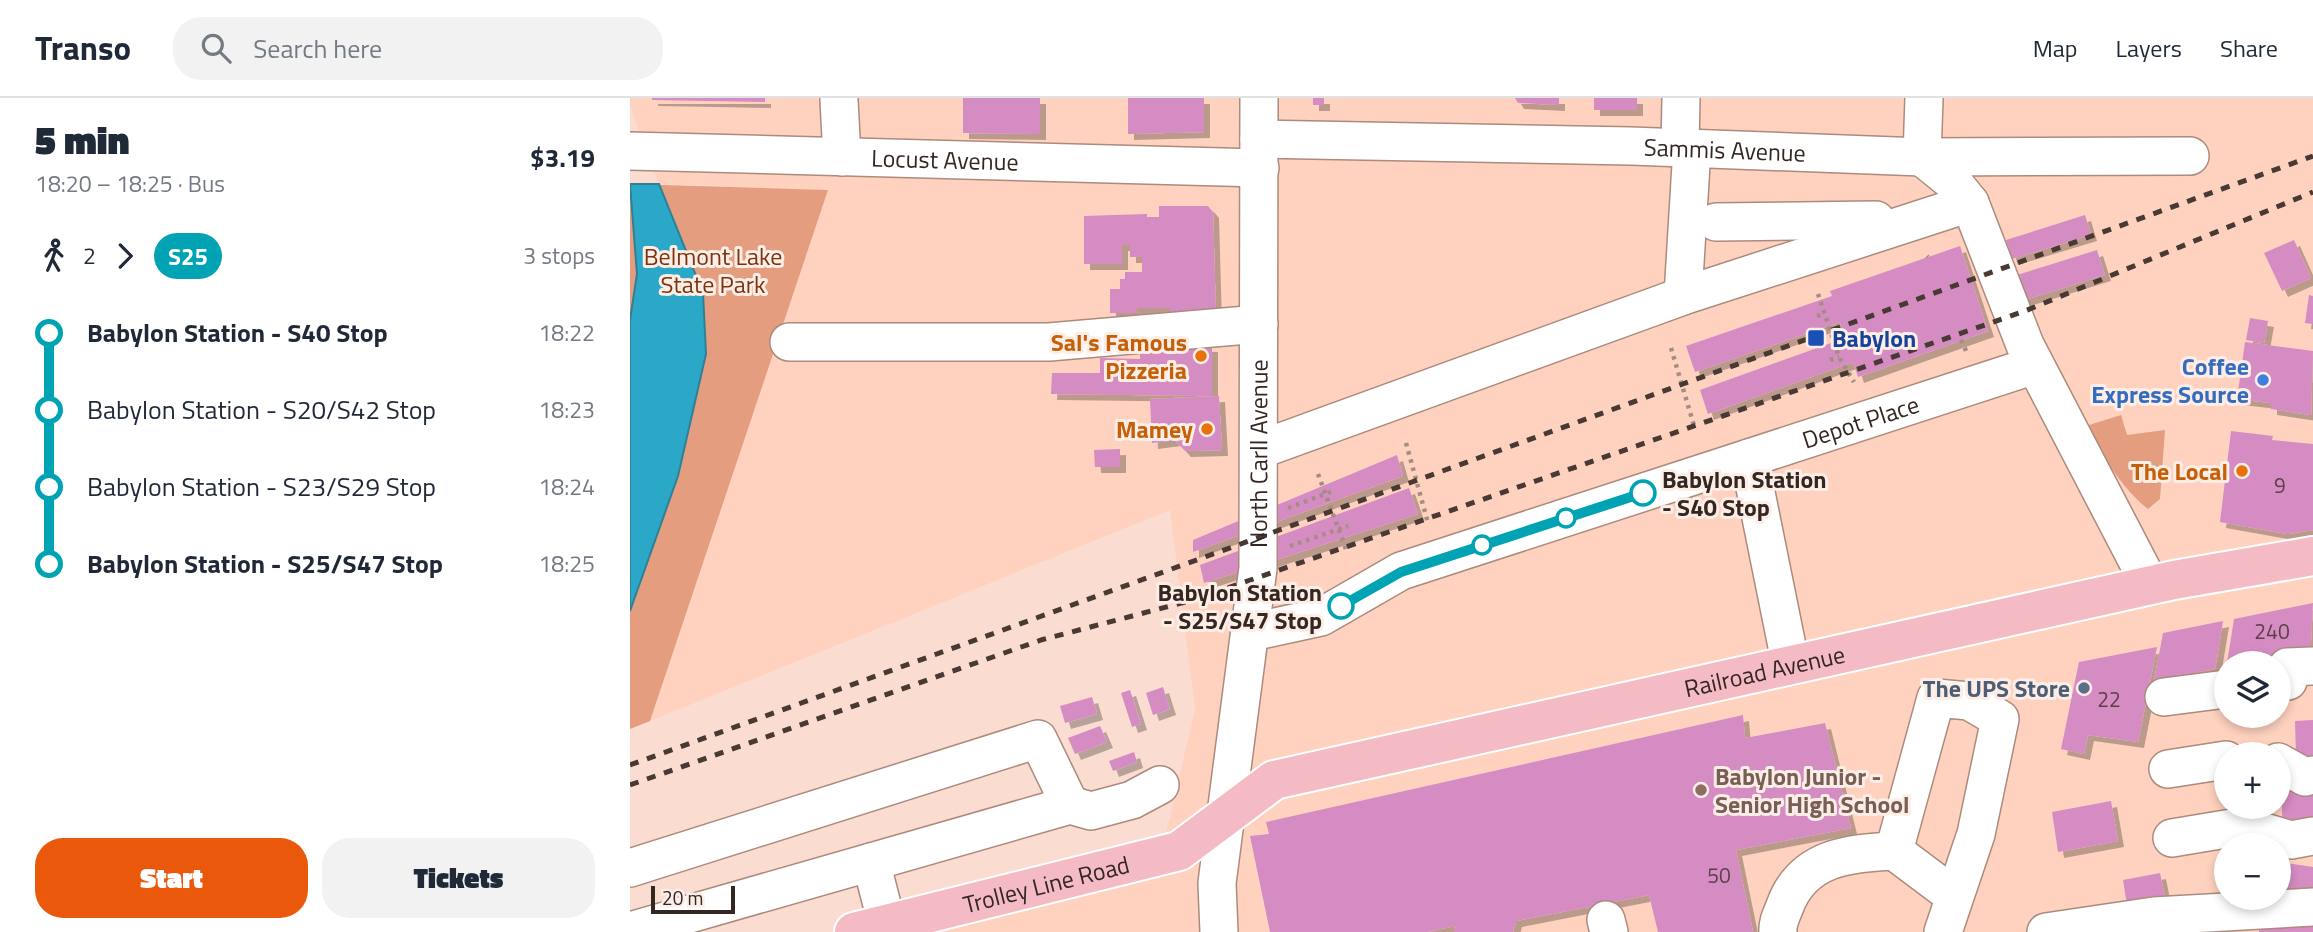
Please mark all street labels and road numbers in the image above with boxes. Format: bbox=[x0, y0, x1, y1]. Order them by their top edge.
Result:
street label: Sammis Avenue bbox=[1643, 129, 1806, 171]
street label: Locust Avenue bbox=[871, 140, 1019, 179]
street label: North Carll Avenue bbox=[1240, 359, 1276, 548]
street label: Depot Place bbox=[1797, 386, 1923, 457]
street label: Railroad Avenue bbox=[1681, 636, 1848, 706]
street label: Trolley Line Road bbox=[959, 846, 1133, 922]

